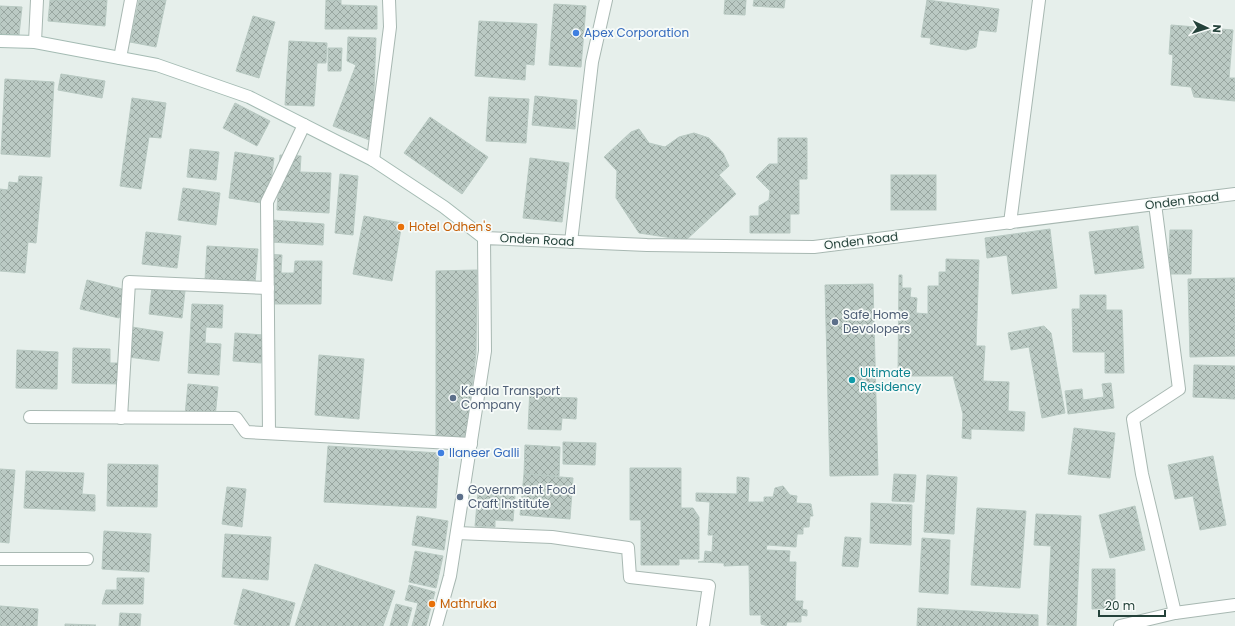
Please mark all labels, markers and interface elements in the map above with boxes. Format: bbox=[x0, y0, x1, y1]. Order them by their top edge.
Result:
north arrow bbox=[1187, 8, 1227, 48]
place label: Apex Corporation bbox=[584, 24, 689, 41]
text: N bbox=[1209, 24, 1225, 33]
marker: Apex Corporation bbox=[571, 28, 581, 38]
street label: Onden Road bbox=[1144, 188, 1220, 213]
place label: Hotel Odhen's bbox=[409, 218, 491, 235]
marker: Hotel Odhen's bbox=[396, 222, 406, 232]
street label: Onden Road bbox=[823, 228, 899, 253]
street label: Onden Road bbox=[499, 229, 575, 250]
place label: Safe Home Devolopers bbox=[843, 306, 910, 337]
marker: Safe Home Devolopers bbox=[830, 317, 840, 327]
place label: Ultimate Residency bbox=[860, 364, 921, 395]
marker: Ultimate Residency bbox=[847, 375, 857, 385]
place label: Kerala Transport Company bbox=[461, 382, 560, 413]
marker: Kerala Transport Company bbox=[448, 393, 458, 403]
place label: Ilaneer Galli bbox=[449, 444, 520, 461]
marker: Ilaneer Galli bbox=[436, 448, 446, 458]
place label: Government Food Craft Institute bbox=[468, 481, 576, 512]
marker: Government Food Craft Institute bbox=[455, 492, 465, 502]
scale bar bbox=[1099, 592, 1165, 618]
place label: Mathruka bbox=[440, 595, 497, 612]
text: 20 m bbox=[1105, 597, 1135, 614]
marker: Mathruka bbox=[427, 599, 437, 609]

